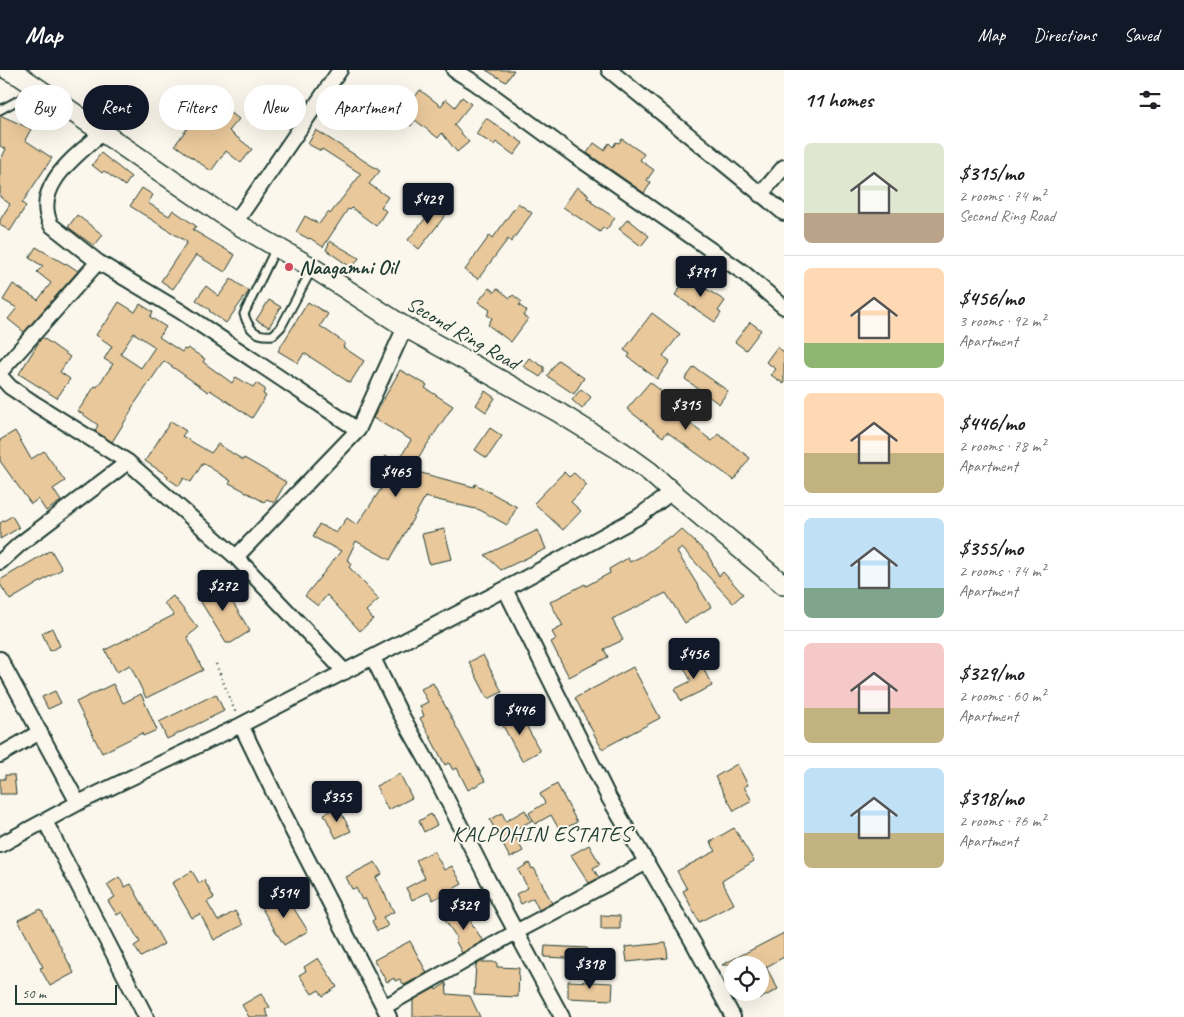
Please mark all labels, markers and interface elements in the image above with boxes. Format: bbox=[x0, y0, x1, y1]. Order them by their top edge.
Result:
text: Map bbox=[25, 20, 62, 50]
text: Map bbox=[978, 24, 1005, 46]
text: Directions bbox=[1033, 24, 1096, 46]
text: Saved bbox=[1124, 24, 1159, 46]
chip: Buy bbox=[15, 85, 73, 130]
chip: Rent bbox=[83, 85, 149, 130]
chip: Filters bbox=[159, 85, 234, 130]
chip: New bbox=[244, 85, 306, 130]
chip: Apartment bbox=[316, 85, 418, 130]
icon: filters bbox=[1136, 86, 1164, 114]
text: 11 homes bbox=[804, 87, 873, 113]
text: $315/mo bbox=[959, 160, 1023, 186]
icon: home bbox=[844, 163, 904, 223]
pin: $429 bbox=[398, 182, 458, 225]
text: 2 rooms · 74 m² bbox=[959, 186, 1045, 206]
text: $429 bbox=[414, 189, 442, 209]
text: Second Ring Road bbox=[959, 206, 1055, 226]
place label: Naagamni Oil bbox=[299, 254, 401, 280]
pin: $791 bbox=[671, 256, 731, 298]
marker: Naagamni Oil bbox=[283, 261, 295, 273]
text: $791 bbox=[687, 262, 715, 282]
text: $456/mo bbox=[959, 285, 1024, 311]
icon: home bbox=[844, 288, 904, 348]
street label: Second Ring Road bbox=[402, 290, 526, 377]
text: 3 rooms · 92 m² bbox=[959, 311, 1045, 331]
text: Apartment bbox=[959, 331, 1018, 351]
pin: $315 bbox=[656, 388, 716, 431]
text: $315 bbox=[672, 395, 700, 415]
text: $446/mo bbox=[959, 410, 1024, 436]
icon: home bbox=[844, 413, 904, 473]
text: 2 rooms · 78 m² bbox=[959, 436, 1045, 456]
pin: $465 bbox=[366, 456, 426, 498]
text: Apartment bbox=[959, 456, 1018, 476]
text: $465 bbox=[382, 462, 410, 482]
text: $355/mo bbox=[959, 535, 1023, 561]
icon: home bbox=[844, 538, 904, 598]
text: 2 rooms · 74 m² bbox=[959, 561, 1045, 581]
pin: $272 bbox=[193, 570, 253, 612]
text: $272 bbox=[209, 576, 237, 596]
text: Apartment bbox=[959, 581, 1018, 601]
pin: $456 bbox=[664, 638, 724, 680]
text: $456 bbox=[680, 644, 708, 664]
text: $329/mo bbox=[959, 660, 1023, 686]
icon: home bbox=[844, 663, 904, 723]
text: 2 rooms · 60 m² bbox=[959, 686, 1045, 706]
pin: $446 bbox=[490, 694, 550, 736]
text: $446 bbox=[505, 700, 535, 720]
text: Apartment bbox=[959, 706, 1018, 726]
pin: $355 bbox=[307, 780, 367, 823]
text: $318/mo bbox=[959, 785, 1024, 811]
text: $355 bbox=[323, 787, 351, 807]
icon: home bbox=[844, 788, 904, 848]
text: 2 rooms · 76 m² bbox=[959, 811, 1045, 831]
district label: KALPOHIN ESTATES bbox=[452, 820, 635, 848]
text: Apartment bbox=[959, 831, 1018, 851]
pin: $514 bbox=[254, 876, 314, 919]
text: $514 bbox=[270, 883, 298, 903]
pin: $329 bbox=[434, 888, 494, 931]
text: $329 bbox=[450, 895, 478, 915]
pin: $318 bbox=[560, 948, 620, 990]
text: $318 bbox=[576, 954, 604, 974]
map controls bbox=[724, 956, 769, 1001]
button: locate bbox=[724, 956, 769, 1001]
scale bar bbox=[15, 982, 118, 1005]
text: 50 m bbox=[22, 985, 46, 1002]

